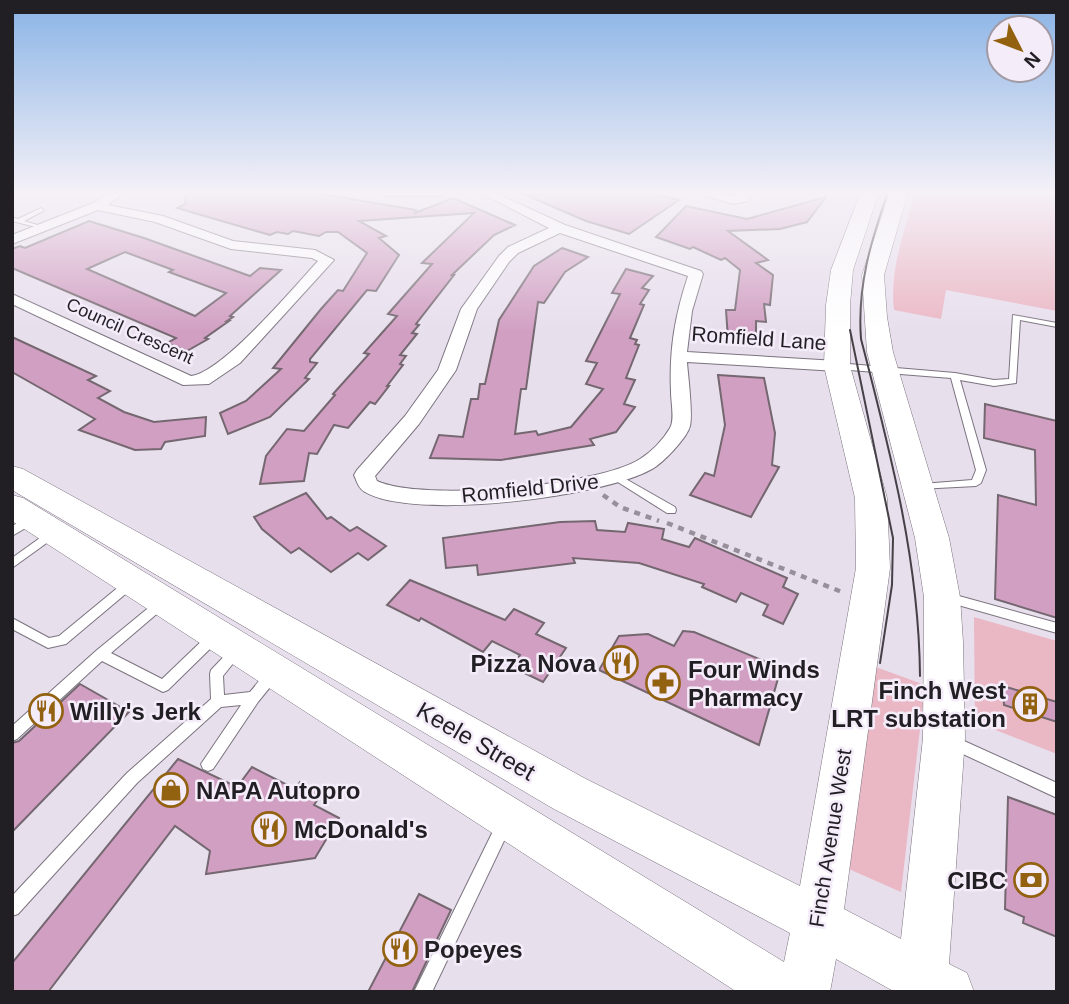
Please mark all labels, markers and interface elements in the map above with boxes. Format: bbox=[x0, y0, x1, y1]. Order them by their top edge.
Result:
north arrow bbox=[985, 14, 1055, 84]
text: N bbox=[1020, 48, 1045, 72]
street label: Council Crescent bbox=[63, 294, 197, 368]
street label: Romfield Lane bbox=[691, 322, 827, 354]
street label: Romfield Drive bbox=[460, 469, 600, 507]
restaurant icon: Pizza Nova bbox=[602, 644, 640, 682]
place label: Pizza Nova bbox=[471, 650, 597, 677]
place label: Four Winds Pharmacy bbox=[688, 656, 820, 711]
pharmacy icon: Four Winds Pharmacy bbox=[644, 664, 682, 702]
place label: Finch West LRT substation bbox=[831, 677, 1006, 732]
building icon: Finch West LRT substation bbox=[1011, 685, 1049, 723]
restaurant icon: Willy's Jerk bbox=[27, 692, 65, 730]
street label: Keele Street bbox=[412, 696, 540, 786]
place label: Willy's Jerk bbox=[70, 698, 202, 725]
street label: Finch Avenue West bbox=[805, 747, 855, 929]
shop icon: NAPA Autopro bbox=[152, 771, 190, 809]
place label: NAPA Autopro bbox=[196, 777, 360, 804]
restaurant icon: McDonald's bbox=[250, 810, 288, 848]
place label: McDonald's bbox=[294, 816, 428, 843]
bank icon: CIBC bbox=[1012, 861, 1050, 899]
place label: CIBC bbox=[947, 867, 1006, 894]
restaurant icon: Popeyes bbox=[381, 930, 419, 968]
place label: Popeyes bbox=[424, 936, 523, 963]

